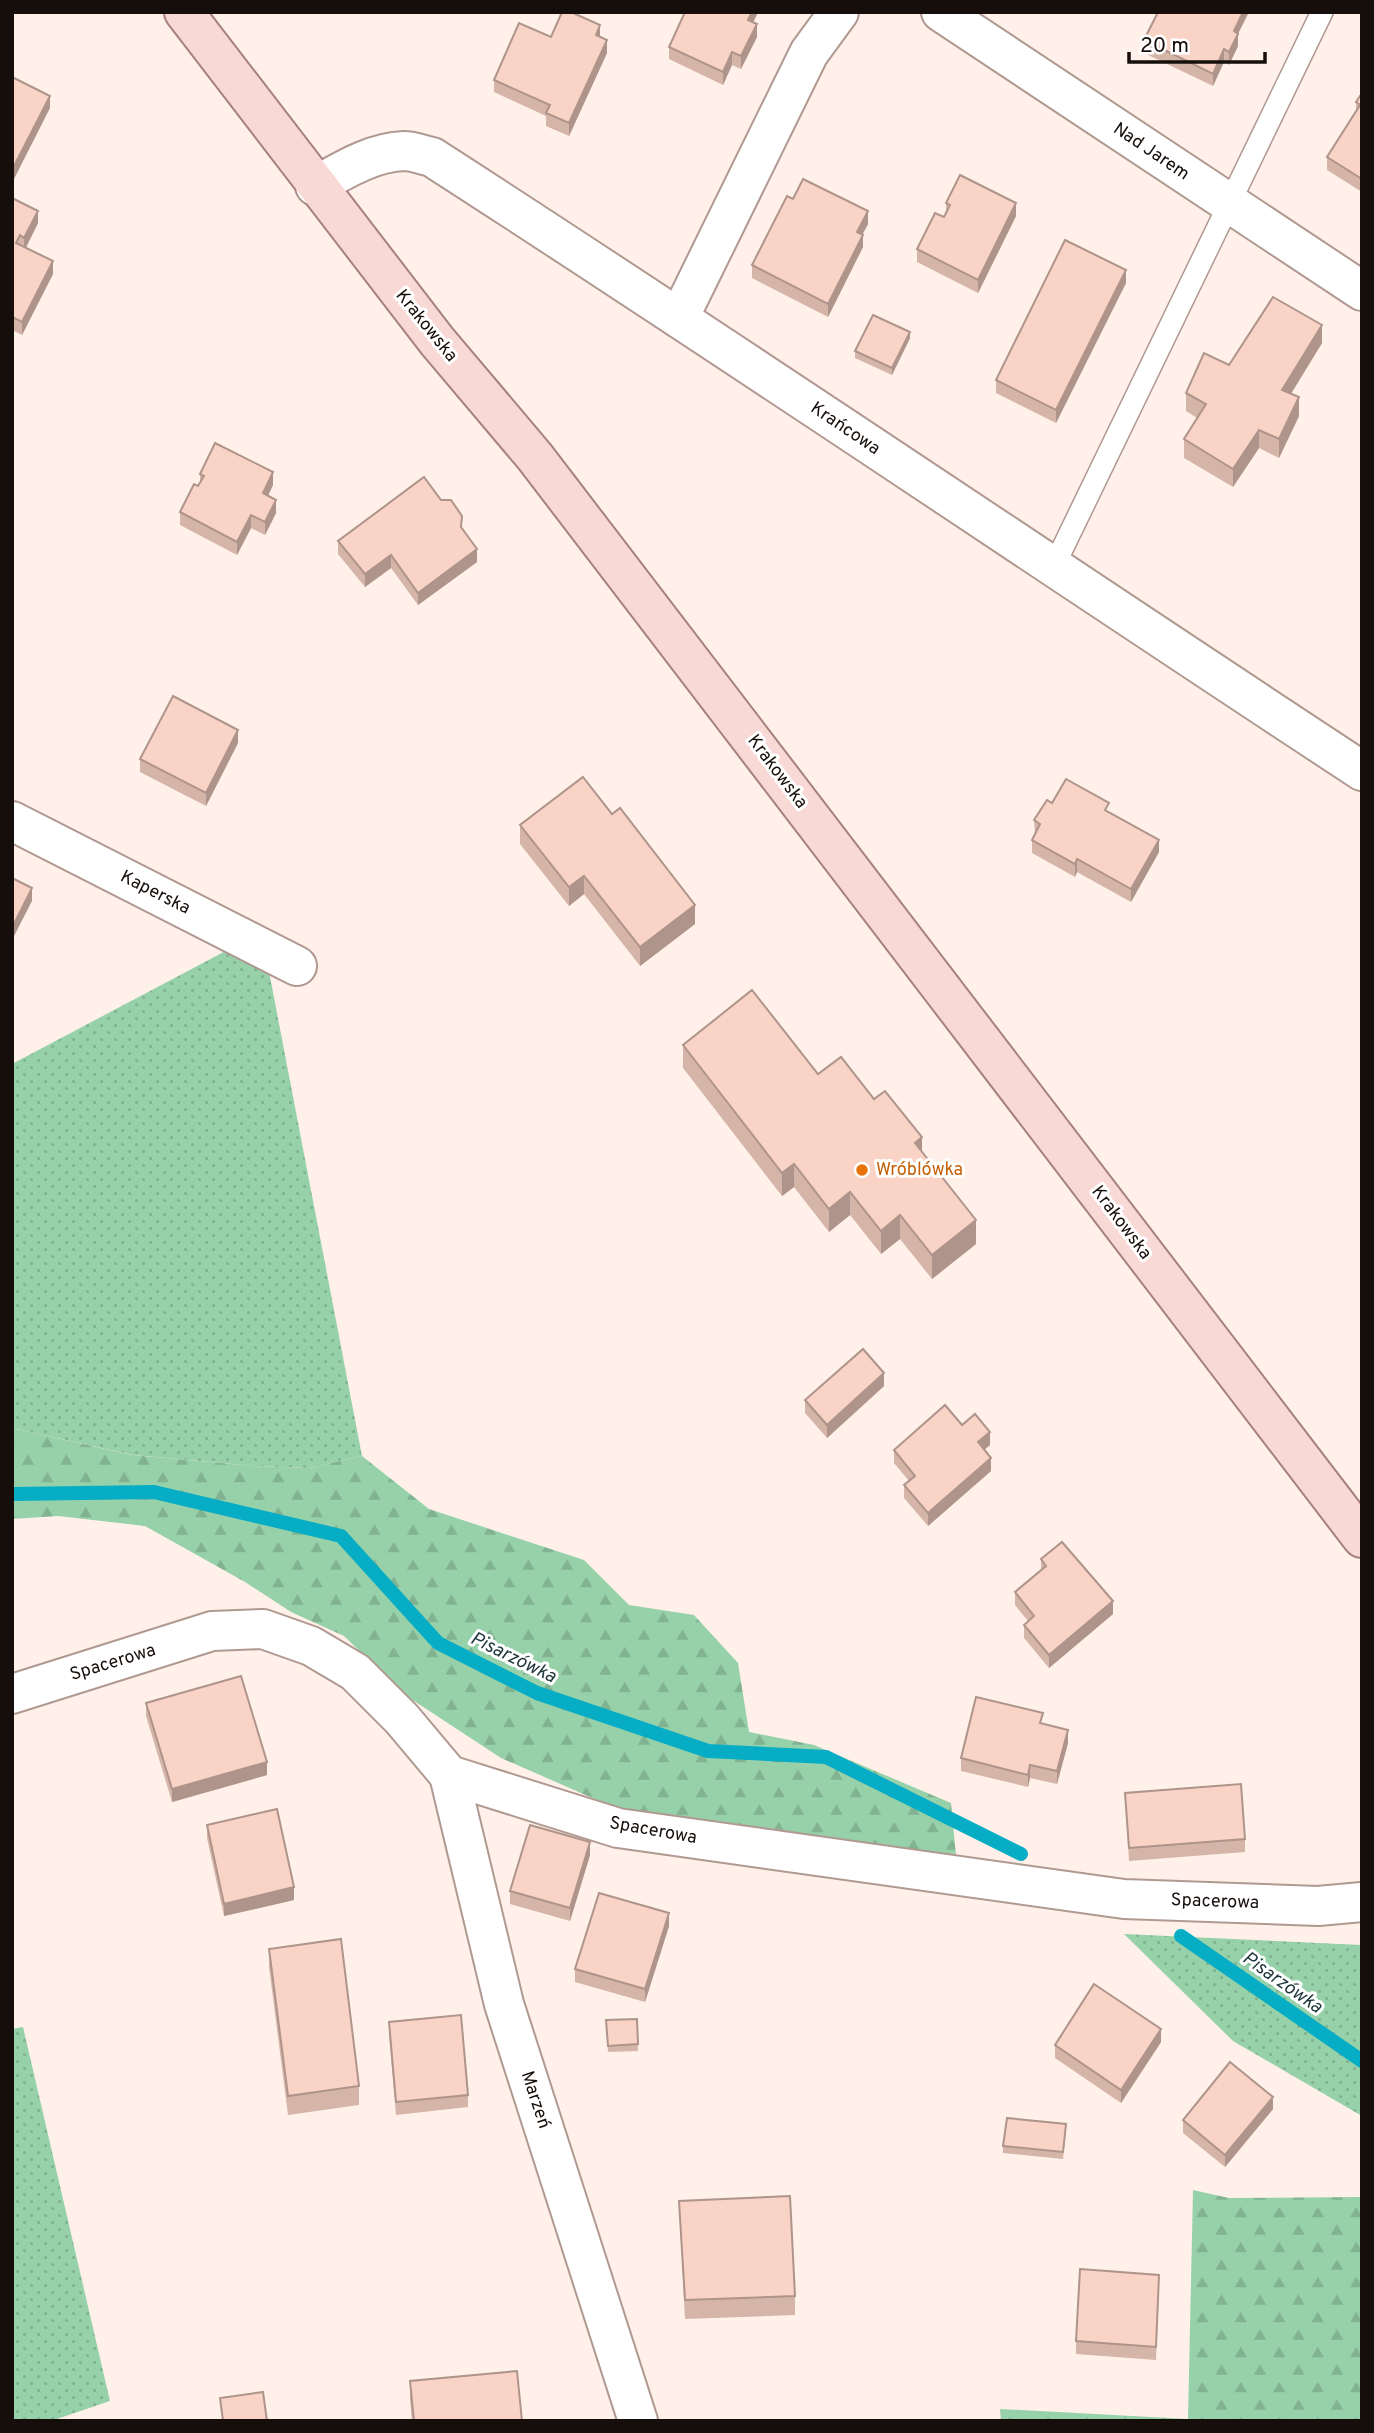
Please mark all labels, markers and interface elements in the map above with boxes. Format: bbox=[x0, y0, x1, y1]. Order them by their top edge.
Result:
scale bar bbox=[1129, 21, 1266, 65]
text: 20 m bbox=[1140, 33, 1189, 60]
street label: Nad Jarem bbox=[1108, 118, 1194, 186]
street label: Krakowska bbox=[390, 285, 462, 367]
street label: Krańcowa bbox=[806, 397, 884, 461]
street label: Krakowska bbox=[742, 730, 812, 814]
street label: Kaperska bbox=[116, 866, 194, 920]
place label: Wróblówka bbox=[876, 1159, 963, 1182]
marker: Wróblówka bbox=[854, 1162, 870, 1178]
street label: Krakowska bbox=[1086, 1181, 1156, 1265]
water label: Pisarzówka bbox=[466, 1627, 560, 1689]
street label: Spacerowa bbox=[67, 1639, 159, 1687]
street label: Spacerowa bbox=[607, 1812, 699, 1850]
street label: Spacerowa bbox=[1170, 1889, 1260, 1915]
water label: Pisarzówka bbox=[1237, 1947, 1327, 2019]
street label: Marzeń bbox=[515, 2068, 555, 2132]

